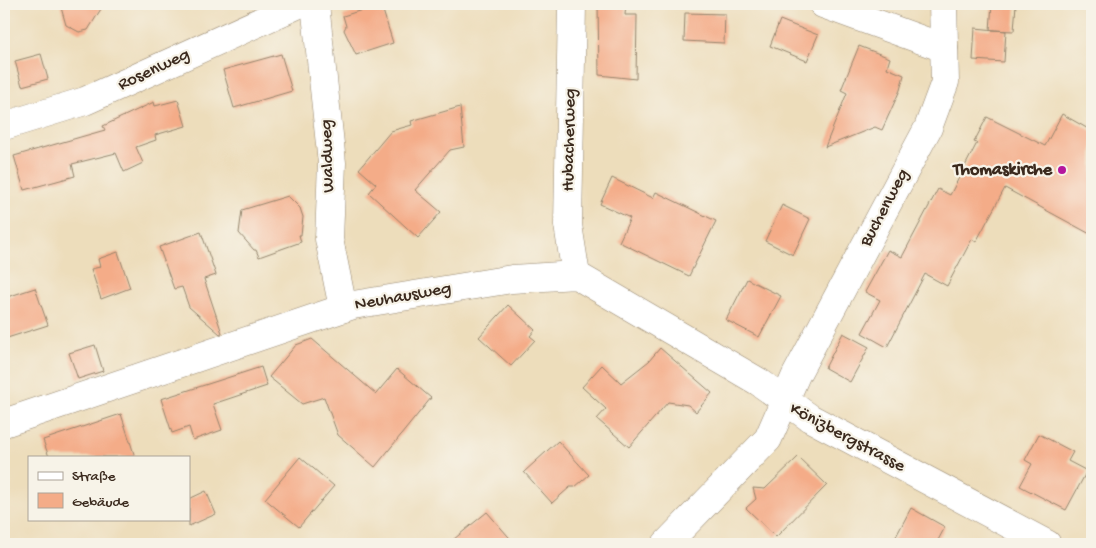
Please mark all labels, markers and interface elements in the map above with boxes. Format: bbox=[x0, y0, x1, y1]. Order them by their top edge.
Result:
street label: Rosenweg bbox=[115, 44, 193, 96]
street label: Hubacherweg bbox=[559, 88, 581, 192]
street label: Waldweg bbox=[316, 119, 340, 193]
place label: Thomaskirche bbox=[951, 160, 1053, 181]
marker: Thomaskirche bbox=[1056, 164, 1068, 176]
street label: Buchenweg bbox=[855, 166, 914, 251]
street label: Neuhausweg bbox=[353, 278, 453, 316]
street label: Könizbergstrasse bbox=[786, 399, 909, 478]
legend bbox=[28, 456, 190, 520]
text: Straße bbox=[72, 468, 116, 486]
text: Gebäude bbox=[72, 494, 129, 512]

